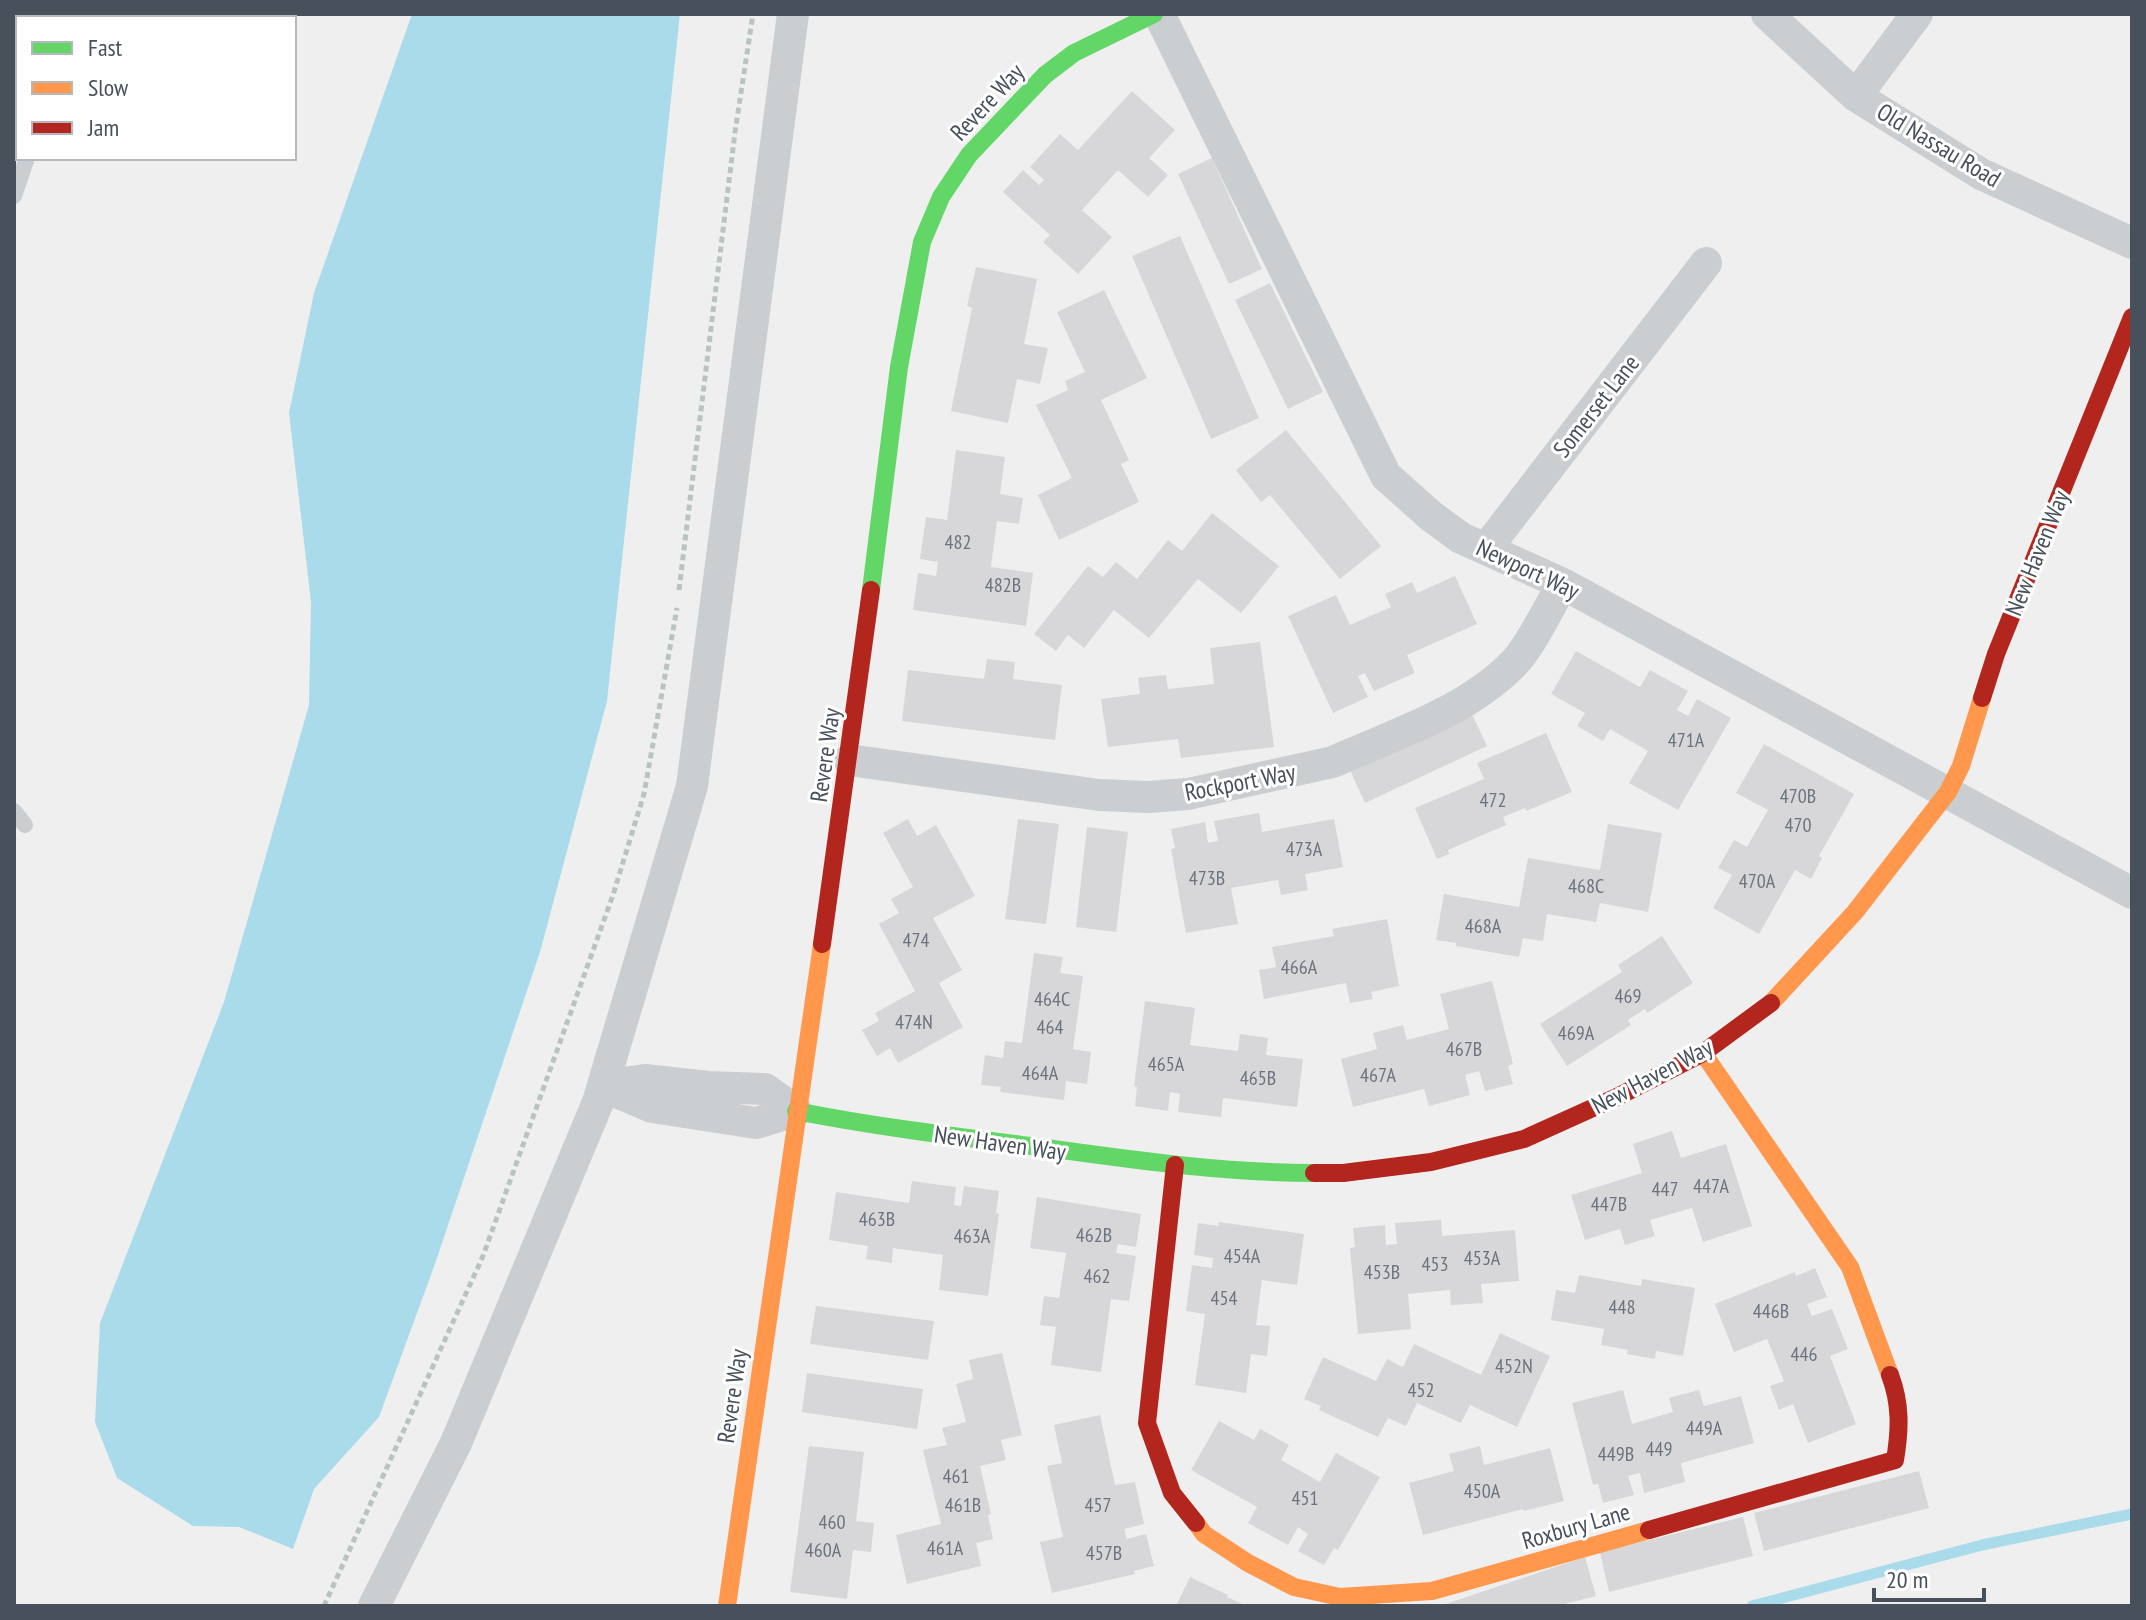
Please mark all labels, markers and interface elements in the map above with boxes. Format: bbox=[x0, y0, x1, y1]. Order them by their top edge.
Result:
legend bbox=[16, 16, 296, 160]
text: Fast bbox=[88, 32, 123, 63]
street label: Revere Way bbox=[943, 57, 1031, 147]
text: Slow bbox=[88, 72, 129, 103]
street label: Old Nassau Road bbox=[1871, 96, 2007, 194]
text: Jam bbox=[87, 112, 119, 143]
street label: Somerset Lane bbox=[1546, 348, 1646, 464]
street label: New Haven Way bbox=[1998, 486, 2076, 620]
house number: 482 bbox=[945, 529, 972, 555]
street label: Newport Way bbox=[1472, 532, 1584, 606]
house number: 482B bbox=[985, 572, 1021, 598]
street label: Revere Way bbox=[803, 706, 847, 804]
house number: 471A bbox=[1668, 727, 1705, 753]
street label: Rockport Way bbox=[1182, 756, 1298, 808]
house number: 470B bbox=[1780, 783, 1816, 809]
house number: 472 bbox=[1480, 787, 1507, 813]
house number: 470 bbox=[1785, 812, 1812, 838]
house number: 473A bbox=[1286, 836, 1323, 862]
house number: 473B bbox=[1189, 865, 1225, 891]
house number: 470A bbox=[1739, 868, 1776, 894]
house number: 468C bbox=[1568, 873, 1604, 899]
house number: 468A bbox=[1465, 913, 1502, 939]
house number: 474 bbox=[903, 927, 930, 953]
house number: 466A bbox=[1281, 954, 1318, 980]
house number: 469 bbox=[1615, 983, 1642, 1009]
house number: 464C bbox=[1034, 986, 1070, 1012]
house number: 474N bbox=[895, 1009, 933, 1035]
house number: 464 bbox=[1037, 1014, 1064, 1040]
house number: 469A bbox=[1558, 1020, 1595, 1046]
street label: New Haven Way bbox=[1586, 1031, 1718, 1121]
house number: 467B bbox=[1446, 1036, 1482, 1062]
house number: 465A bbox=[1148, 1051, 1185, 1077]
house number: 464A bbox=[1022, 1060, 1059, 1086]
house number: 467A bbox=[1360, 1062, 1397, 1088]
house number: 465B bbox=[1240, 1065, 1276, 1091]
street label: New Haven Way bbox=[932, 1118, 1068, 1168]
house number: 447A bbox=[1693, 1173, 1730, 1199]
house number: 447 bbox=[1652, 1176, 1679, 1202]
house number: 447B bbox=[1591, 1191, 1627, 1217]
house number: 463B bbox=[859, 1206, 895, 1232]
house number: 462B bbox=[1076, 1222, 1112, 1248]
house number: 463A bbox=[954, 1223, 991, 1249]
house number: 454A bbox=[1224, 1243, 1261, 1269]
house number: 453A bbox=[1464, 1245, 1501, 1271]
house number: 453 bbox=[1422, 1251, 1449, 1277]
house number: 453B bbox=[1364, 1259, 1400, 1285]
house number: 462 bbox=[1084, 1263, 1111, 1289]
house number: 454 bbox=[1211, 1285, 1238, 1311]
house number: 448 bbox=[1609, 1294, 1636, 1320]
house number: 446B bbox=[1753, 1298, 1789, 1324]
house number: 446 bbox=[1791, 1341, 1818, 1367]
street label: Revere Way bbox=[710, 1347, 754, 1445]
house number: 452N bbox=[1495, 1353, 1533, 1379]
house number: 452 bbox=[1408, 1377, 1435, 1403]
house number: 449A bbox=[1686, 1415, 1723, 1441]
house number: 449 bbox=[1646, 1436, 1673, 1462]
house number: 449B bbox=[1598, 1441, 1634, 1467]
house number: 461 bbox=[943, 1463, 970, 1489]
house number: 450A bbox=[1464, 1478, 1501, 1504]
house number: 451 bbox=[1292, 1485, 1319, 1511]
house number: 461B bbox=[945, 1492, 981, 1518]
house number: 457 bbox=[1085, 1492, 1112, 1518]
street label: Roxbury Lane bbox=[1518, 1496, 1634, 1556]
house number: 460 bbox=[819, 1509, 846, 1535]
house number: 461A bbox=[927, 1535, 964, 1561]
house number: 460A bbox=[805, 1537, 842, 1563]
house number: 457B bbox=[1086, 1540, 1122, 1566]
scale bar bbox=[1874, 1552, 1984, 1602]
text: 20 m bbox=[1886, 1564, 1928, 1595]

